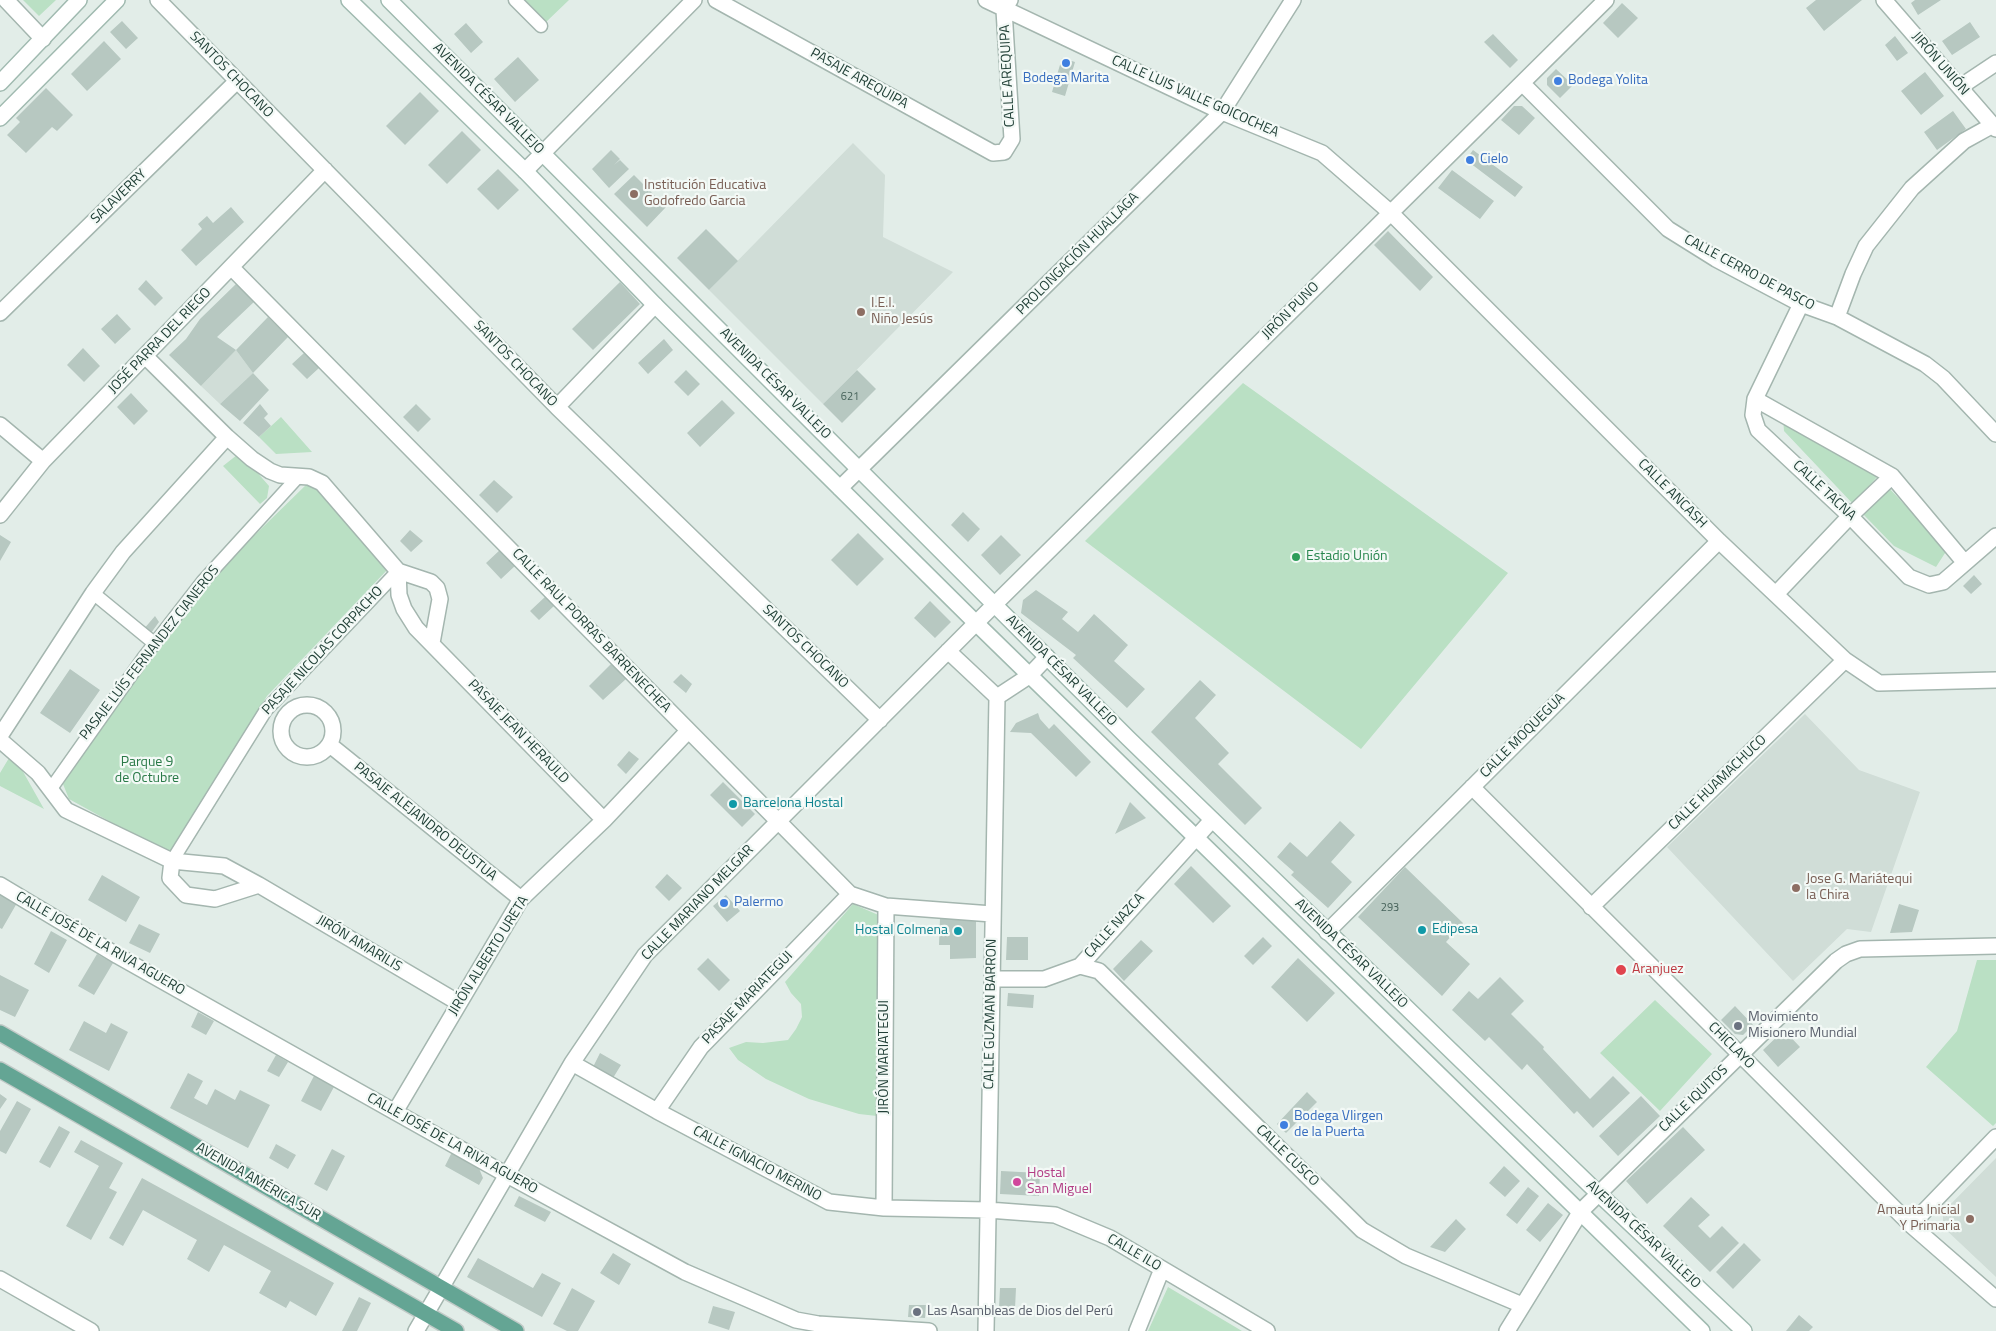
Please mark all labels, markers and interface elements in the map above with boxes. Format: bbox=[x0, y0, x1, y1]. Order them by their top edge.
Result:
street label: CALLE AREQUIPA bbox=[997, 24, 1019, 128]
street label: SANTOS CHOCANO bbox=[186, 28, 276, 122]
street label: JIRÓN UNIÓN bbox=[1908, 29, 1972, 99]
street label: AVENIDA CÉSAR VALLEJO bbox=[429, 40, 547, 158]
street label: PASAJE AREQUIPA bbox=[807, 45, 911, 113]
street label: CALLE LUIS VALLE GOICOCHEA bbox=[1109, 52, 1281, 142]
marker: Bodega Marita bbox=[1060, 57, 1072, 69]
place label: Bodega Marita bbox=[1023, 71, 1109, 87]
place label: Bodega Yolita bbox=[1568, 73, 1648, 89]
marker: Bodega Yolita bbox=[1552, 75, 1564, 87]
place label: Cielo bbox=[1480, 152, 1508, 168]
marker: Cielo bbox=[1464, 154, 1476, 166]
street label: SALAVERRY bbox=[88, 166, 150, 228]
place label: Institución Educativa Godofredo Garcia bbox=[644, 178, 766, 210]
marker: Institución Educativa Godofredo Garcia bbox=[628, 188, 640, 200]
street label: PROLONGACIÓN HUALLAGA bbox=[1013, 189, 1143, 319]
street label: CALLE CERRO DE PASCO bbox=[1681, 231, 1817, 315]
street label: JIRÓN PUNO bbox=[1259, 279, 1323, 343]
street label: JOSÉ PARRA DEL RIEGO bbox=[105, 285, 215, 397]
place label: I.E.I. Niño Jesús bbox=[871, 296, 933, 328]
marker: I.E.I. Niño Jesús bbox=[855, 306, 867, 318]
street label: SANTOS CHOCANO bbox=[470, 317, 560, 411]
street label: AVENIDA CÉSAR VALLEJO bbox=[716, 325, 834, 443]
house number: 621 bbox=[841, 390, 859, 404]
street label: CALLE ANCASH bbox=[1634, 456, 1710, 532]
street label: CALLE TACNA bbox=[1789, 457, 1859, 525]
street label: CALLE RAUL PORRAS BARRENECHEA bbox=[508, 546, 674, 716]
place label: Estadio Unión bbox=[1306, 549, 1388, 565]
marker: Estadio Unión bbox=[1290, 551, 1302, 563]
street label: PASAJE LUÍS FERNANDEZ CIANEROS bbox=[77, 562, 223, 744]
street label: PASAJE NICOLAS CORPACHO bbox=[259, 583, 387, 719]
street label: SANTOS CHOCANO bbox=[758, 602, 852, 692]
street label: AVENIDA CÉSAR VALLEJO bbox=[1002, 612, 1120, 730]
street label: PASAJE JEAN HERAULD bbox=[464, 676, 572, 788]
street label: CALLE MOQUEGUA bbox=[1477, 690, 1569, 782]
street label: CALLE HUAMACHUCO bbox=[1666, 732, 1770, 834]
park label: Parque 9 de Octubre bbox=[115, 755, 179, 788]
street label: PASAJE ALEJANDRO DEUSTUA bbox=[350, 759, 500, 885]
place label: Barcelona Hostal bbox=[743, 796, 843, 812]
marker: Barcelona Hostal bbox=[727, 798, 739, 810]
street label: CALLE MARIANO MELGAR bbox=[638, 842, 758, 964]
place label: Jose G. Mariátequi la Chira bbox=[1806, 872, 1912, 904]
marker: Jose G. Mariátequi la Chira bbox=[1790, 882, 1802, 894]
street label: CALLE JOSÉ DE LA RIVA AGUERO bbox=[12, 889, 188, 999]
street label: CALLE NAZCA bbox=[1082, 890, 1148, 962]
street label: JIRÓN ALBERTO URETA bbox=[445, 893, 533, 1019]
place label: Palermo bbox=[734, 895, 783, 911]
street label: AVENIDA CÉSAR VALLEJO bbox=[1291, 896, 1411, 1012]
marker: Palermo bbox=[718, 897, 730, 909]
house number: 293 bbox=[1381, 901, 1399, 915]
street label: JIRÓN AMARILIS bbox=[313, 912, 405, 976]
place label: Edipesa bbox=[1432, 922, 1478, 938]
place label: Hostal Colmena bbox=[855, 923, 948, 939]
marker: Edipesa bbox=[1416, 924, 1428, 936]
marker: Hostal Colmena bbox=[952, 925, 964, 937]
street label: CALLE GUZMAN BARRON bbox=[981, 938, 1001, 1090]
street label: PASAJE MARIATEGUI bbox=[699, 948, 797, 1048]
place label: Aranjuez bbox=[1632, 962, 1684, 978]
marker: Aranjuez bbox=[1614, 963, 1628, 977]
street label: JIRÓN MARIATEGUI bbox=[877, 1000, 893, 1114]
place label: Movimiento Misionero Mundial bbox=[1748, 1010, 1857, 1042]
street label: CHICLAYO bbox=[1704, 1019, 1758, 1073]
marker: Movimiento Misionero Mundial bbox=[1732, 1020, 1744, 1032]
street label: CALLE IQUITOS bbox=[1656, 1062, 1732, 1136]
street label: CALLE JOSÉ DE LA RIVA AGUERO bbox=[364, 1090, 540, 1198]
place label: Bodega VIirgen de la Puerta bbox=[1294, 1109, 1383, 1142]
marker: Bodega VIirgen de la Puerta bbox=[1278, 1119, 1290, 1131]
street label: CALLE CUSCO bbox=[1252, 1122, 1322, 1190]
street label: CALLE IGNACIO MERINO bbox=[690, 1123, 824, 1205]
street label: AVENIDA AMÉRICA SUR bbox=[193, 1139, 323, 1225]
place label: Hostal San Miguel bbox=[1027, 1166, 1092, 1198]
marker: Hostal San Miguel bbox=[1011, 1176, 1023, 1188]
street label: AVENIDA CÉSAR VALLEJO bbox=[1582, 1178, 1704, 1292]
place label: Amauta Inicial Y Primaria bbox=[1877, 1203, 1960, 1236]
marker: Amauta Inicial Y Primaria bbox=[1964, 1213, 1976, 1225]
street label: CALLE ILO bbox=[1104, 1231, 1164, 1275]
place label: Las Asambleas de Dios del Perú bbox=[927, 1304, 1113, 1320]
marker: Las Asambleas de Dios del Perú bbox=[911, 1306, 923, 1318]

